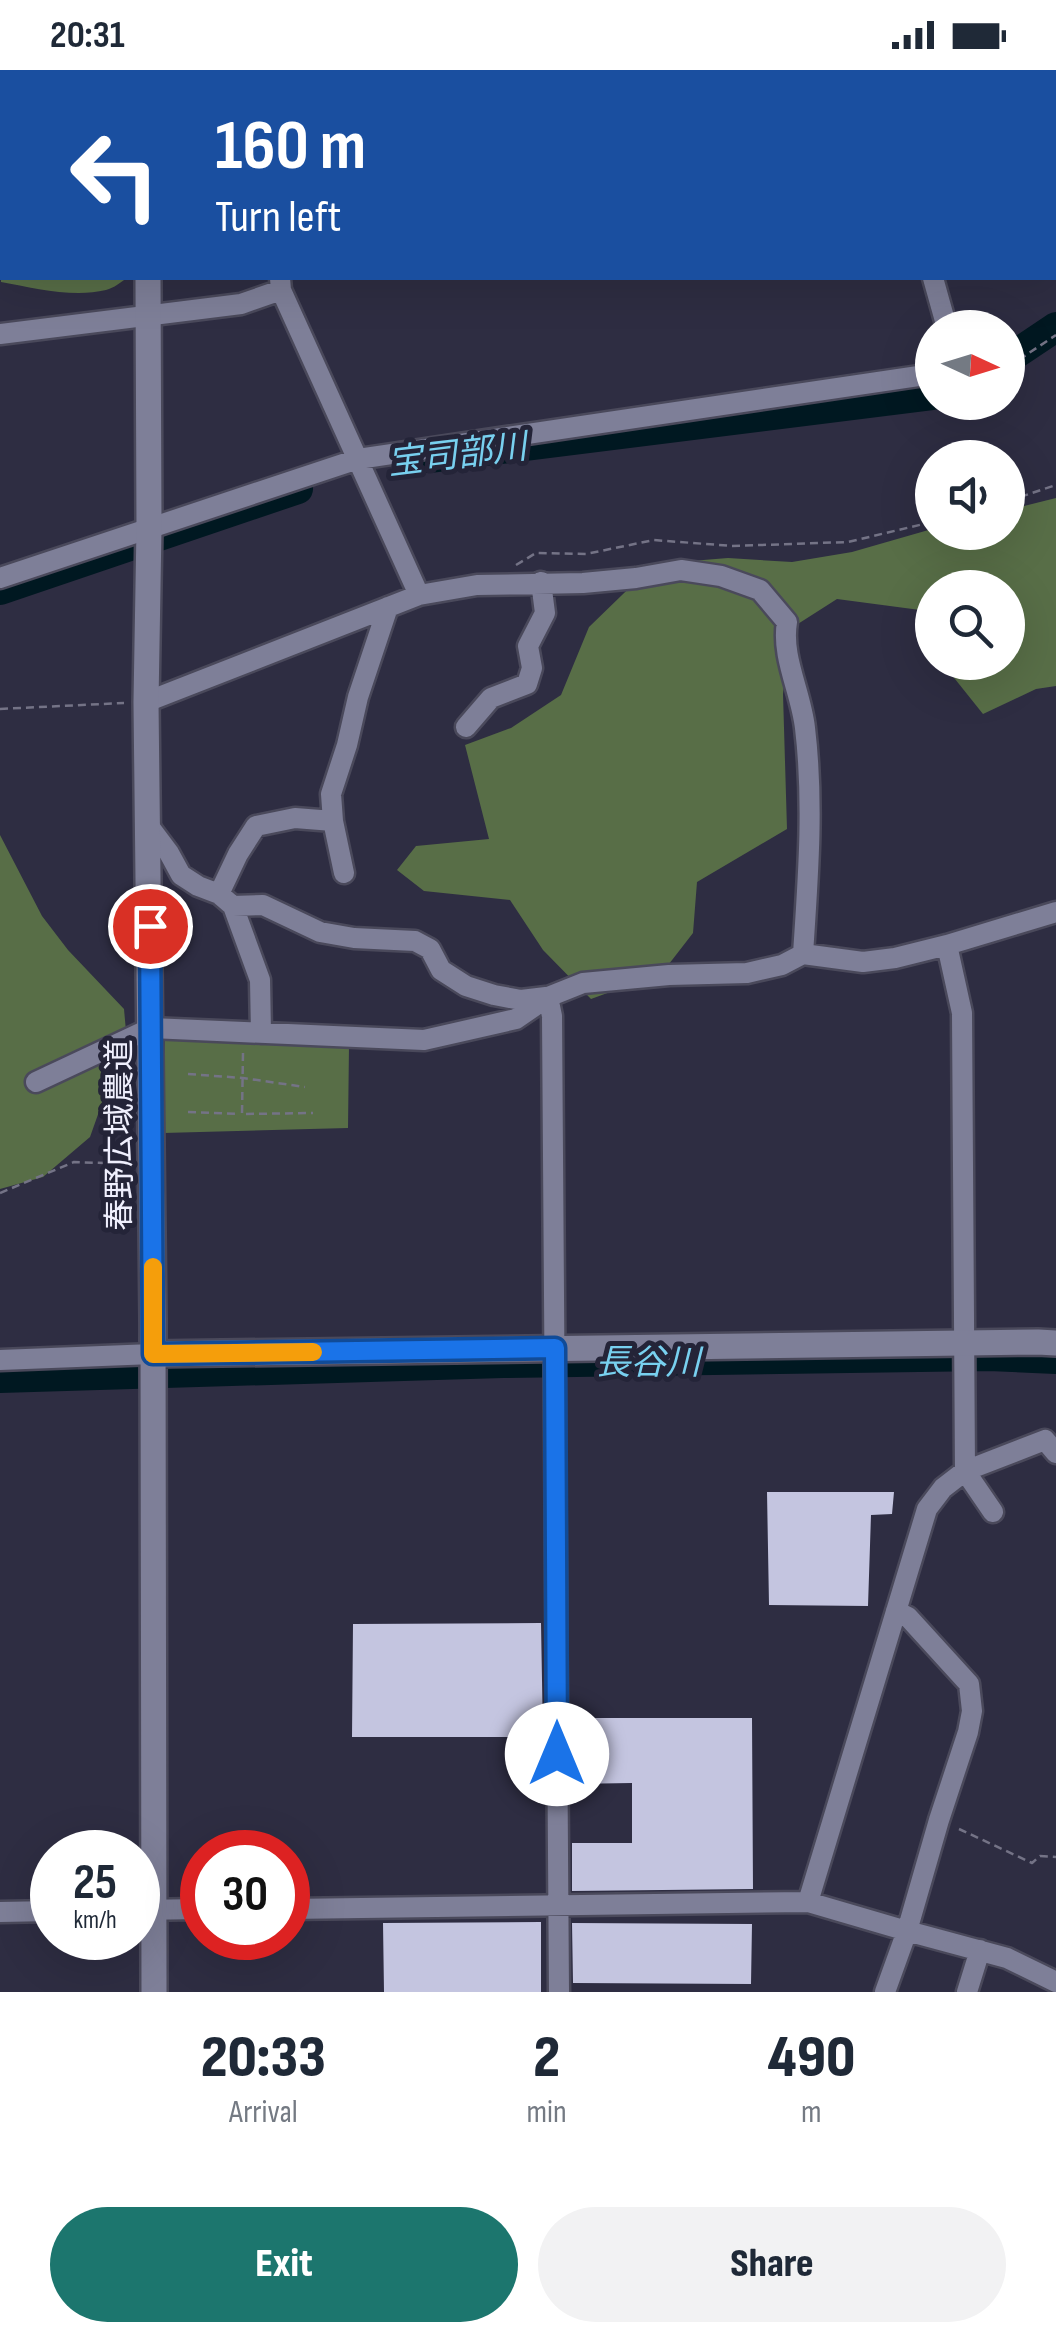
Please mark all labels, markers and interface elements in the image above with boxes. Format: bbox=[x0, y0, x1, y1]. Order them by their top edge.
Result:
text: 20:31 bbox=[50, 13, 125, 58]
text: 160 m bbox=[215, 105, 366, 189]
icon: left bbox=[50, 110, 180, 240]
text: Turn left bbox=[215, 190, 341, 245]
north arrow bbox=[915, 310, 1025, 420]
map controls bbox=[915, 310, 1025, 680]
water label: 宝司部川 bbox=[385, 425, 533, 485]
button: sound bbox=[915, 440, 1025, 550]
button: search bbox=[915, 570, 1025, 680]
pin bbox=[108, 884, 193, 969]
icon: arrive bbox=[123, 899, 178, 954]
street label: 春野広域農道 bbox=[101, 1039, 140, 1231]
water label: 長谷川 bbox=[595, 1342, 704, 1385]
position arrow bbox=[505, 1702, 609, 1806]
speed limit sign: 30 bbox=[180, 1830, 310, 1960]
text: 25 bbox=[73, 1853, 117, 1913]
text: km/h bbox=[73, 1905, 117, 1936]
text: 20:33 bbox=[201, 2022, 326, 2094]
text: 2 bbox=[533, 2022, 560, 2094]
text: 490 bbox=[767, 2022, 855, 2094]
text: Arrival bbox=[229, 2093, 298, 2132]
text: min bbox=[527, 2093, 567, 2132]
text: m bbox=[801, 2093, 822, 2132]
button: Exit bbox=[50, 2207, 518, 2322]
button: Share bbox=[538, 2207, 1006, 2322]

